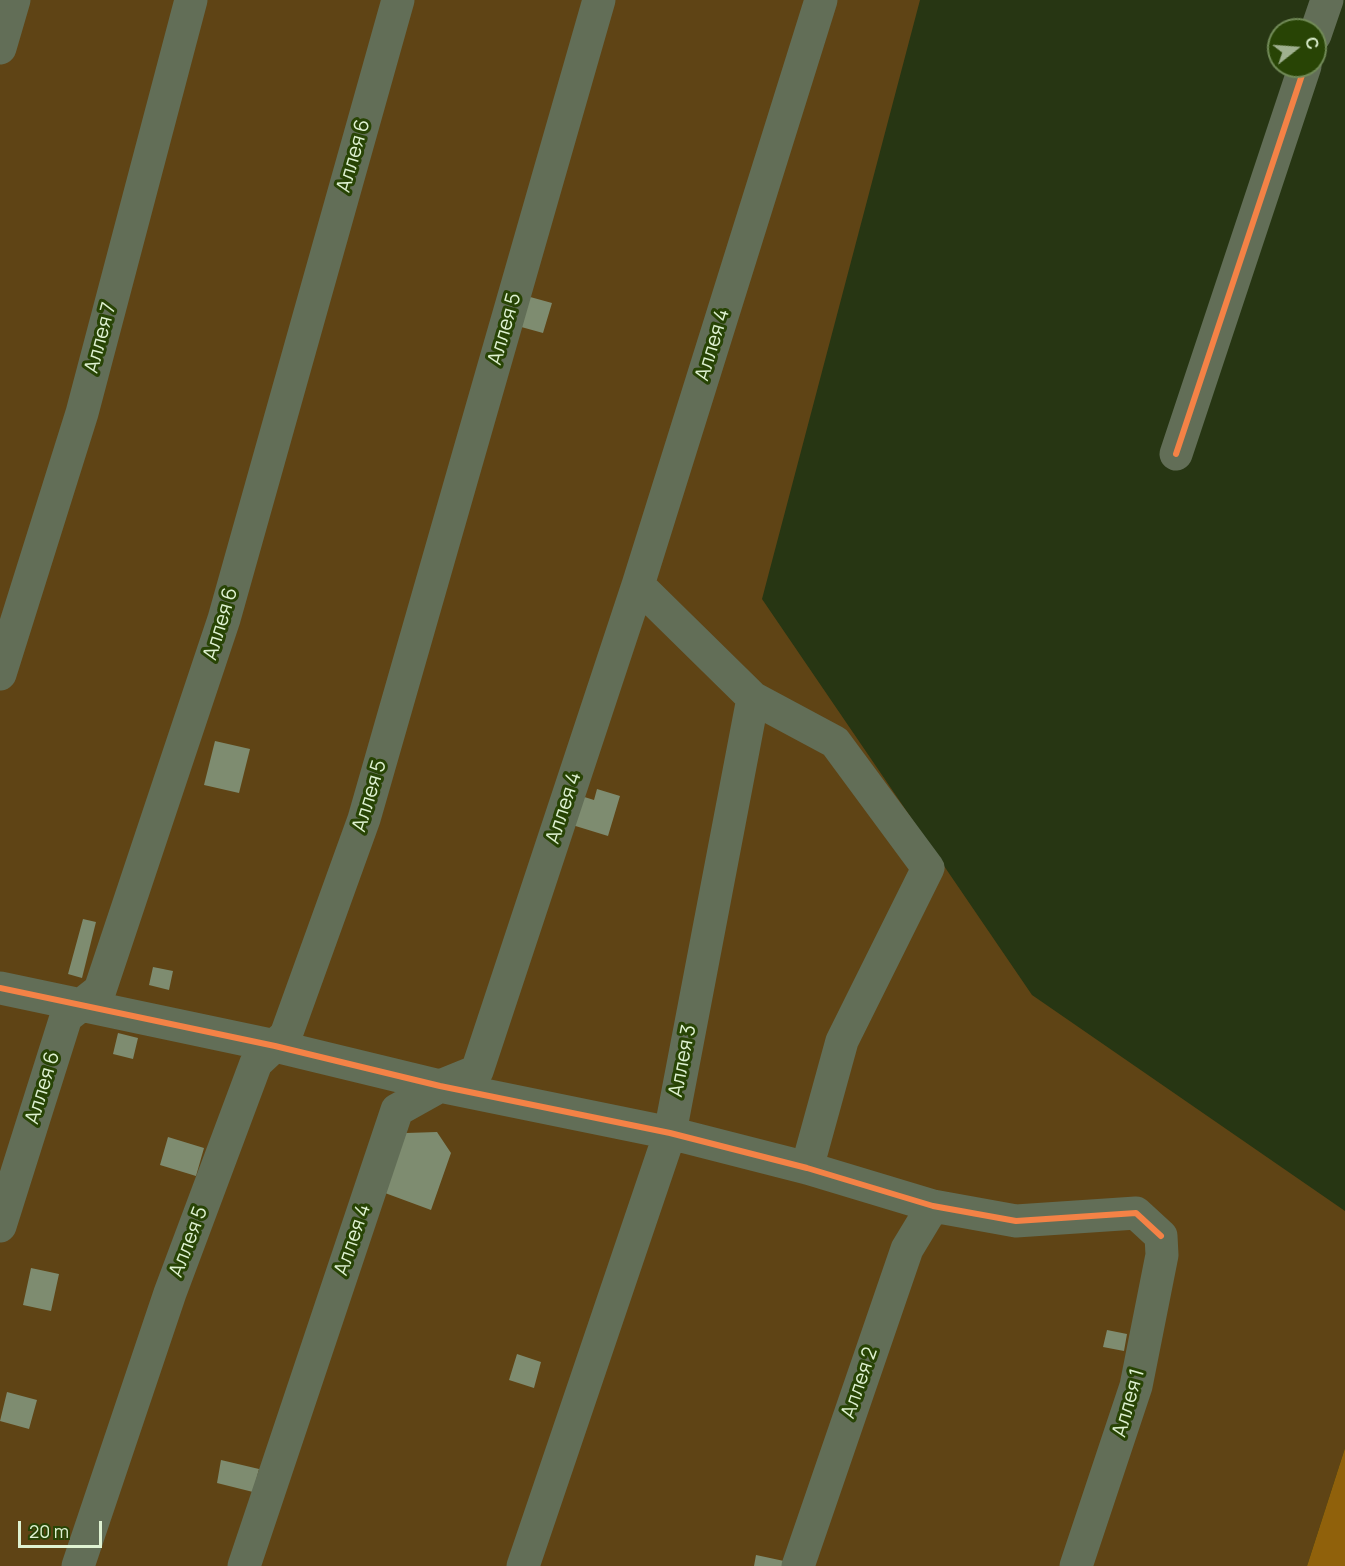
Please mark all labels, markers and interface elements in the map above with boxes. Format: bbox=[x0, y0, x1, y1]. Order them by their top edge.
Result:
north arrow bbox=[1267, 18, 1327, 78]
text: С bbox=[1300, 34, 1325, 52]
street label: Аллея 6 bbox=[332, 117, 376, 195]
street label: Аллея 5 bbox=[483, 290, 527, 368]
street label: Аллея 7 bbox=[80, 300, 122, 376]
street label: Аллея 4 bbox=[691, 306, 735, 384]
street label: Аллея 6 bbox=[199, 585, 243, 663]
street label: Аллея 5 bbox=[348, 757, 392, 835]
street label: Аллея 4 bbox=[541, 769, 587, 847]
street label: Аллея 3 bbox=[664, 1023, 702, 1099]
street label: Аллея 6 bbox=[21, 1049, 65, 1127]
street label: Аллея 4 bbox=[330, 1201, 376, 1279]
street label: Аллея 5 bbox=[165, 1203, 213, 1281]
street label: Аллея 2 bbox=[837, 1344, 883, 1422]
street label: Аллея 1 bbox=[1108, 1366, 1150, 1440]
scale bar bbox=[21, 1509, 105, 1547]
text: 20 m bbox=[29, 1519, 69, 1543]

